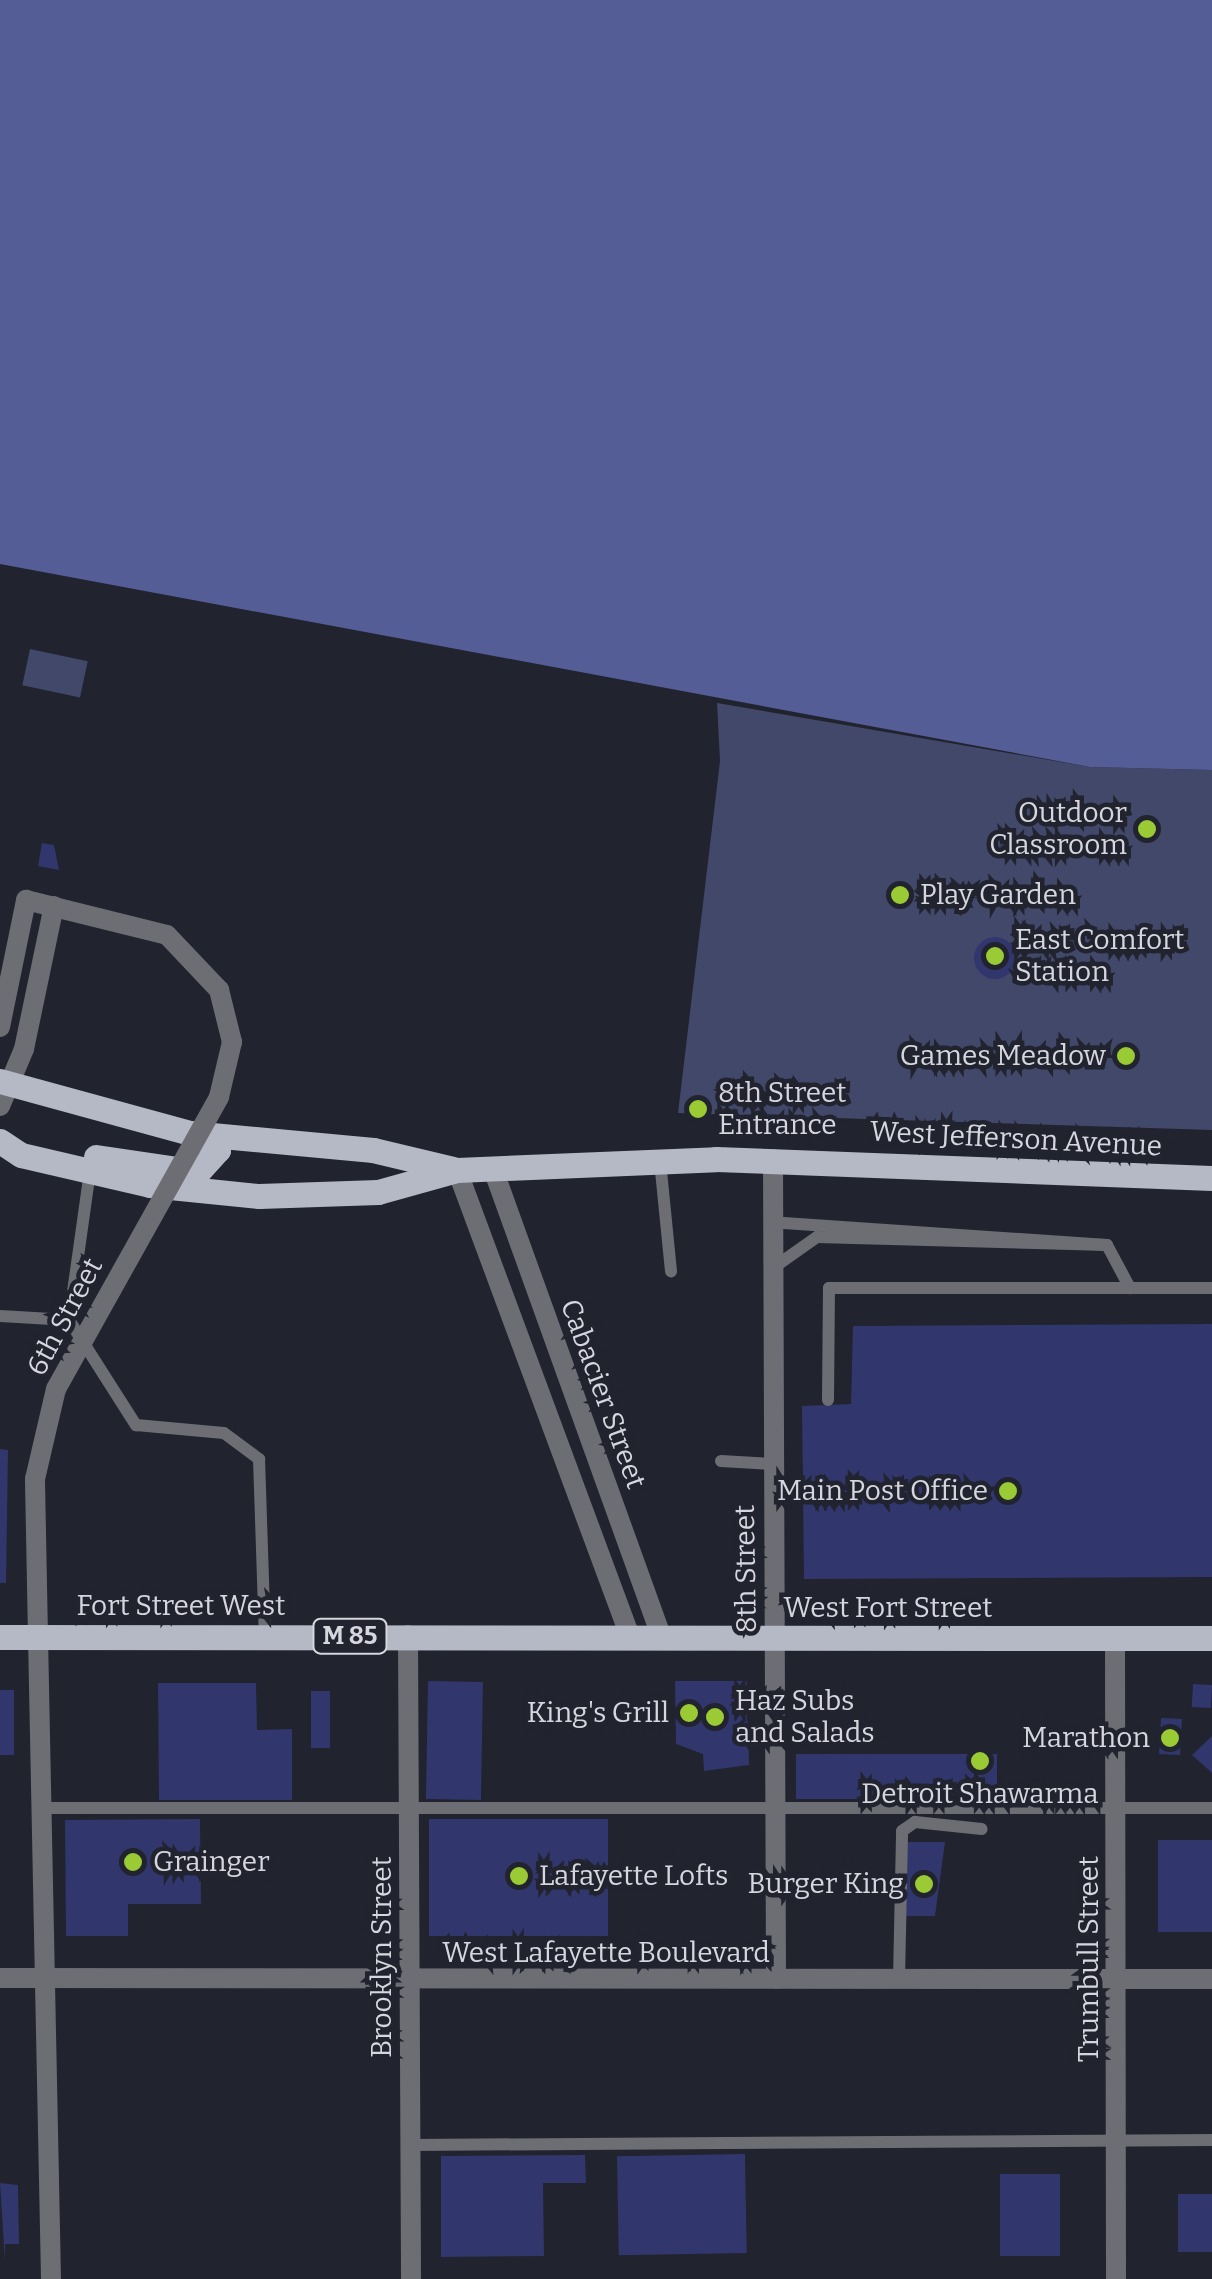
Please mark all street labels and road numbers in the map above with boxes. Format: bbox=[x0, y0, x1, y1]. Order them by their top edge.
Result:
street label: West Jefferson Avenue bbox=[869, 1115, 1163, 1163]
street label: 6th Street bbox=[20, 1252, 110, 1382]
street label: Cabacier Street bbox=[553, 1295, 653, 1493]
street label: 8th Street bbox=[728, 1504, 764, 1634]
street label: Fort Street West bbox=[77, 1589, 285, 1623]
street label: West Fort Street bbox=[784, 1591, 992, 1625]
road number: M 85 bbox=[310, 1616, 390, 1656]
street label: Brooklyn Street bbox=[365, 1856, 399, 2058]
street label: Trumbull Street bbox=[1072, 1856, 1106, 2062]
street label: West Lafayette Boulevard bbox=[442, 1936, 770, 1970]

